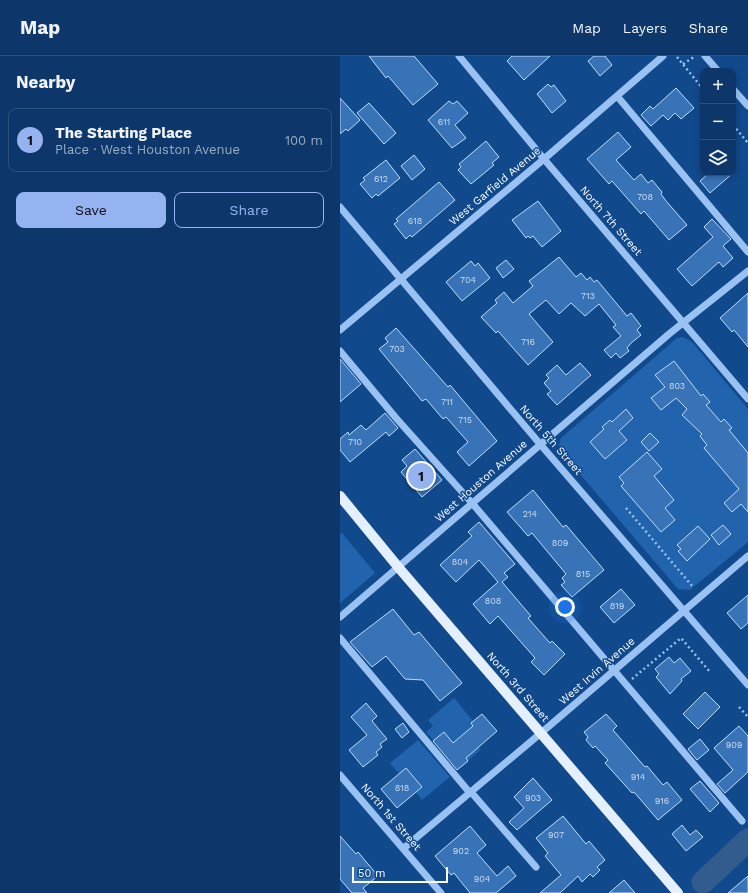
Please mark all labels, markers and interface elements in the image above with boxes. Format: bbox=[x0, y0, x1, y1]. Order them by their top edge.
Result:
text: Map bbox=[20, 16, 60, 39]
text: Map bbox=[572, 20, 601, 36]
text: Layers bbox=[623, 20, 667, 36]
text: Share bbox=[689, 20, 728, 36]
map controls bbox=[700, 68, 736, 176]
button: + bbox=[700, 68, 736, 104]
text: Nearby bbox=[16, 72, 75, 92]
button: − bbox=[700, 104, 736, 140]
house number: 611 bbox=[438, 117, 450, 127]
text: The Starting Place bbox=[55, 124, 192, 142]
text: 1 bbox=[27, 133, 33, 148]
text: 100 m bbox=[285, 133, 323, 148]
button: layers bbox=[700, 140, 736, 176]
text: Place · West Houston Avenue bbox=[55, 142, 240, 157]
street label: West Garfield Avenue bbox=[447, 144, 543, 228]
house number: 612 bbox=[374, 174, 388, 184]
street label: North 7th Street bbox=[577, 184, 645, 259]
button: Save bbox=[16, 192, 166, 228]
button: Share bbox=[174, 192, 324, 228]
house number: 708 bbox=[637, 192, 653, 202]
house number: 618 bbox=[408, 216, 422, 226]
house number: 704 bbox=[460, 275, 476, 285]
house number: 713 bbox=[581, 291, 595, 301]
house number: 716 bbox=[521, 337, 535, 347]
house number: 703 bbox=[389, 344, 405, 354]
house number: 803 bbox=[669, 381, 685, 391]
house number: 711 bbox=[441, 397, 453, 407]
street label: North 5th Street bbox=[517, 402, 585, 478]
house number: 715 bbox=[458, 415, 472, 425]
house number: 710 bbox=[348, 437, 362, 447]
street label: West Houston Avenue bbox=[432, 437, 530, 525]
pin: 1 bbox=[408, 461, 434, 491]
house number: 214 bbox=[523, 509, 538, 519]
house number: 809 bbox=[552, 538, 568, 548]
house number: 804 bbox=[452, 557, 469, 567]
house number: 815 bbox=[576, 569, 590, 579]
house number: 808 bbox=[485, 596, 501, 606]
your location bbox=[555, 597, 575, 617]
house number: 819 bbox=[610, 601, 624, 611]
street label: West Irvin Avenue bbox=[556, 635, 638, 707]
street label: North 3rd Street bbox=[484, 649, 552, 725]
house number: 909 bbox=[726, 740, 742, 750]
house number: 914 bbox=[631, 772, 646, 782]
street label: North 1st Street bbox=[358, 781, 424, 854]
house number: 818 bbox=[395, 783, 409, 793]
house number: 903 bbox=[525, 793, 541, 803]
house number: 916 bbox=[655, 796, 669, 806]
house number: 907 bbox=[548, 830, 564, 840]
house number: 902 bbox=[453, 846, 469, 856]
scale bar bbox=[352, 865, 448, 884]
text: 50 m bbox=[358, 867, 385, 880]
house number: 904 bbox=[474, 874, 491, 884]

